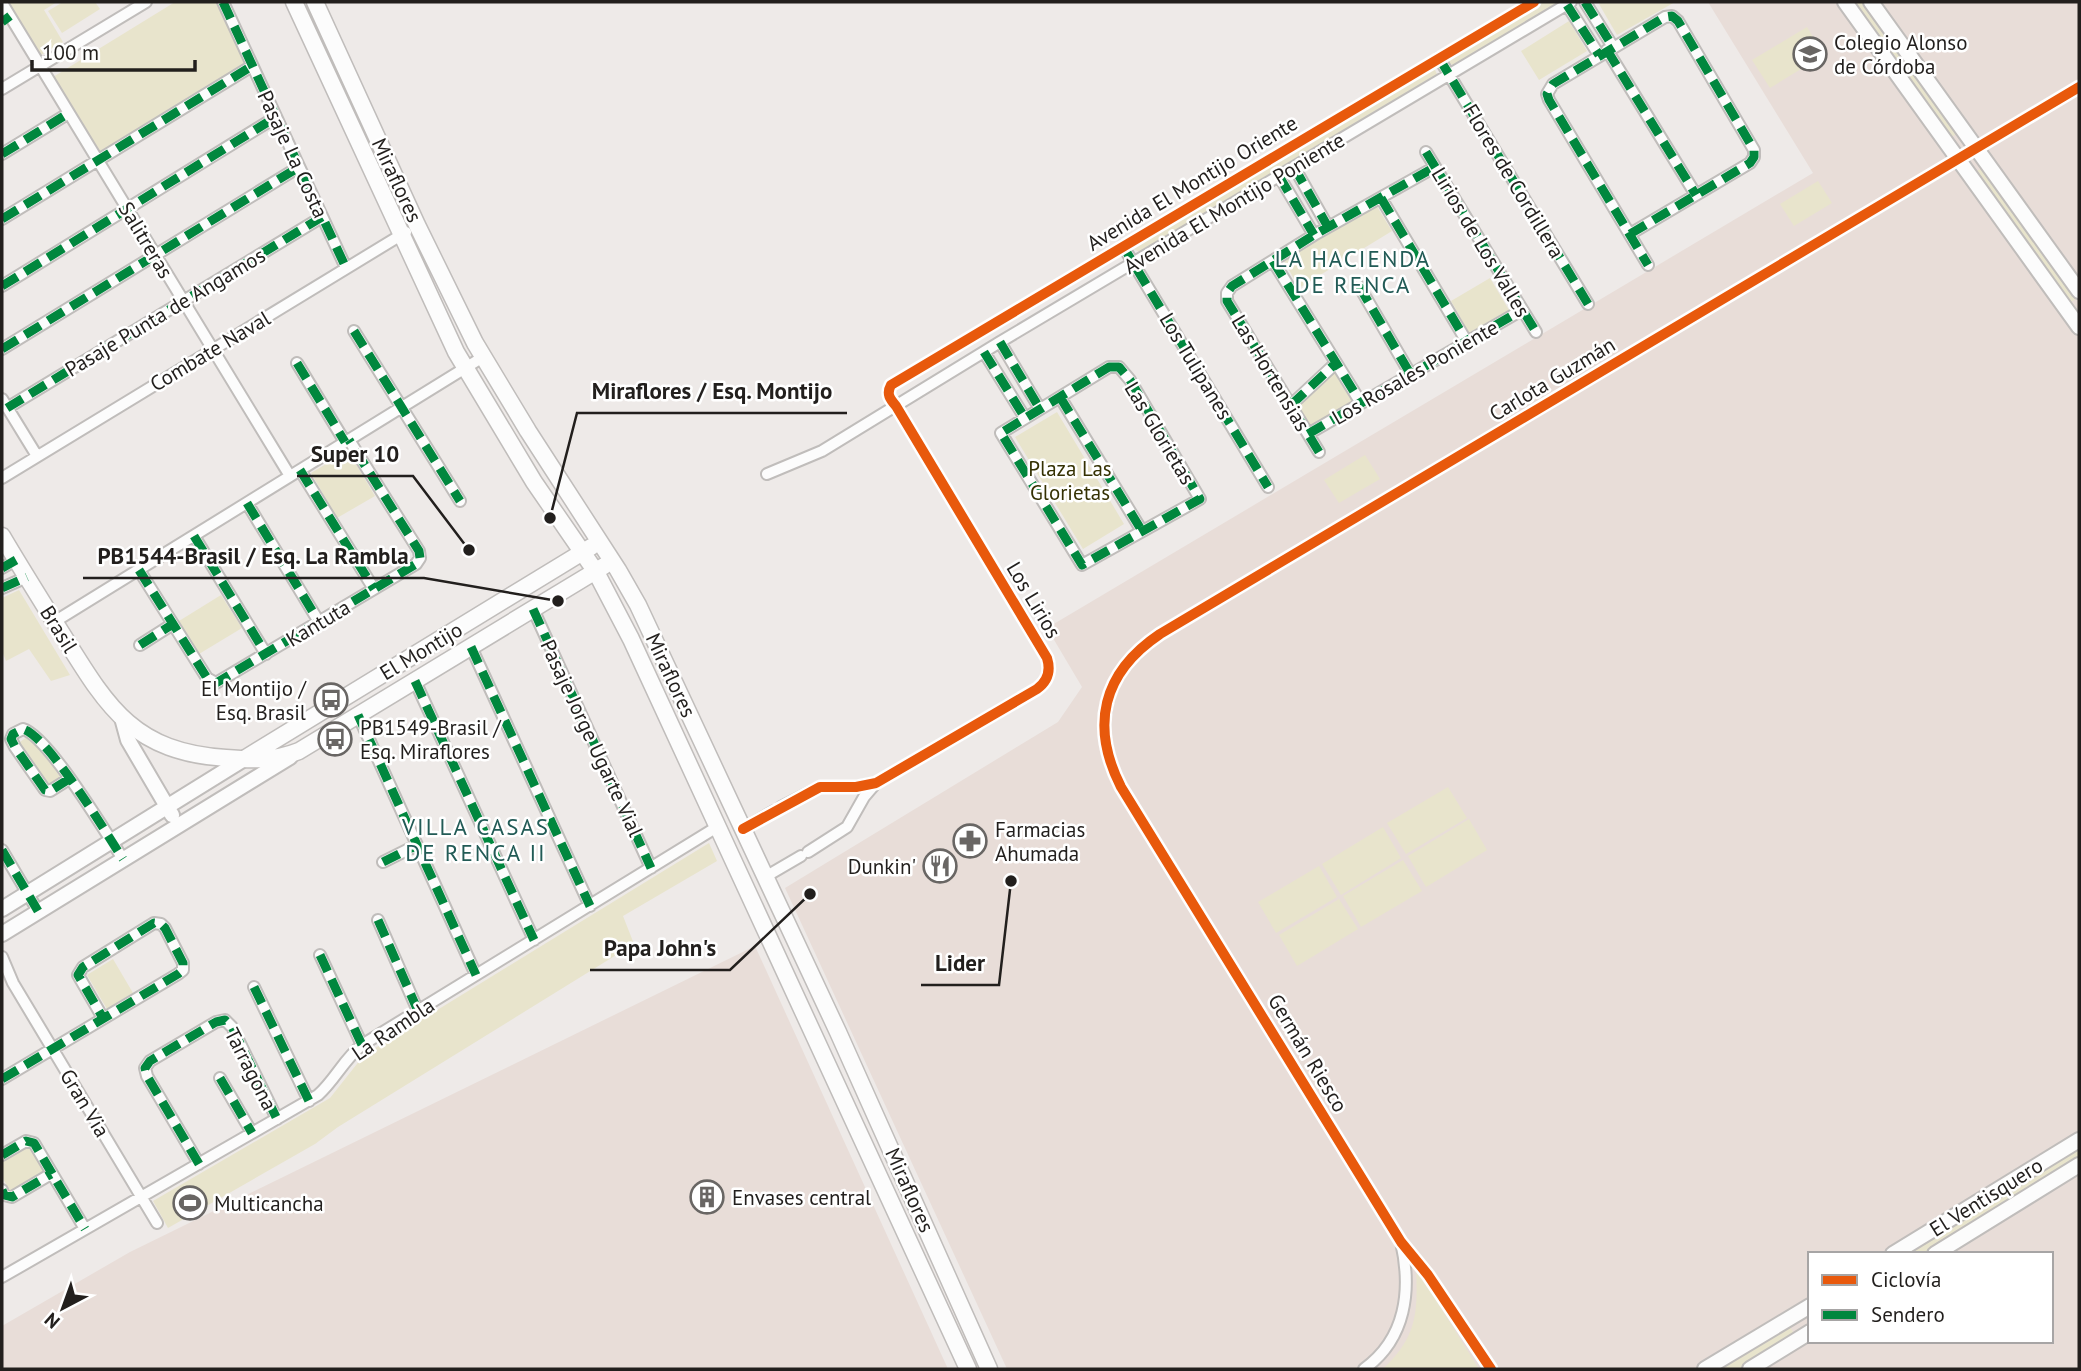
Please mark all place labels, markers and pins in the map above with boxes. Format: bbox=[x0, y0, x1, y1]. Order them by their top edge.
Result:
place label: Colegio Alonso de Córdoba bbox=[1834, 29, 1967, 80]
school or university icon: Colegio Alonso de Córdoba bbox=[1791, 35, 1829, 73]
callout: Miraflores / Esq. Montijo bbox=[577, 369, 847, 413]
callout: Super 10 bbox=[297, 432, 413, 476]
callout: PB1544-Brasil / Esq. La Rambla bbox=[83, 534, 424, 578]
place label: El Montijo / Esq. Brasil bbox=[201, 675, 308, 726]
bus stop icon: El Montijo / Esq. Brasil bbox=[312, 681, 350, 719]
place label: PB1549-Brasil / Esq. Miraflores bbox=[360, 714, 502, 765]
bus stop icon: PB1549-Brasil / Esq. Miraflores bbox=[316, 720, 354, 758]
place label: Farmacias Ahumada bbox=[995, 816, 1085, 867]
pharmacy icon: Farmacias Ahumada bbox=[951, 822, 989, 860]
restaurant icon: Dunkin' bbox=[921, 847, 959, 885]
place label: Dunkin' bbox=[848, 853, 916, 880]
callout: Papa John's bbox=[590, 926, 730, 970]
callout: Lider bbox=[921, 941, 999, 985]
building icon: Envases central bbox=[688, 1178, 726, 1216]
sports icon: Multicancha bbox=[171, 1184, 209, 1222]
place label: Envases central bbox=[732, 1184, 871, 1211]
place label: Multicancha bbox=[214, 1190, 324, 1217]

